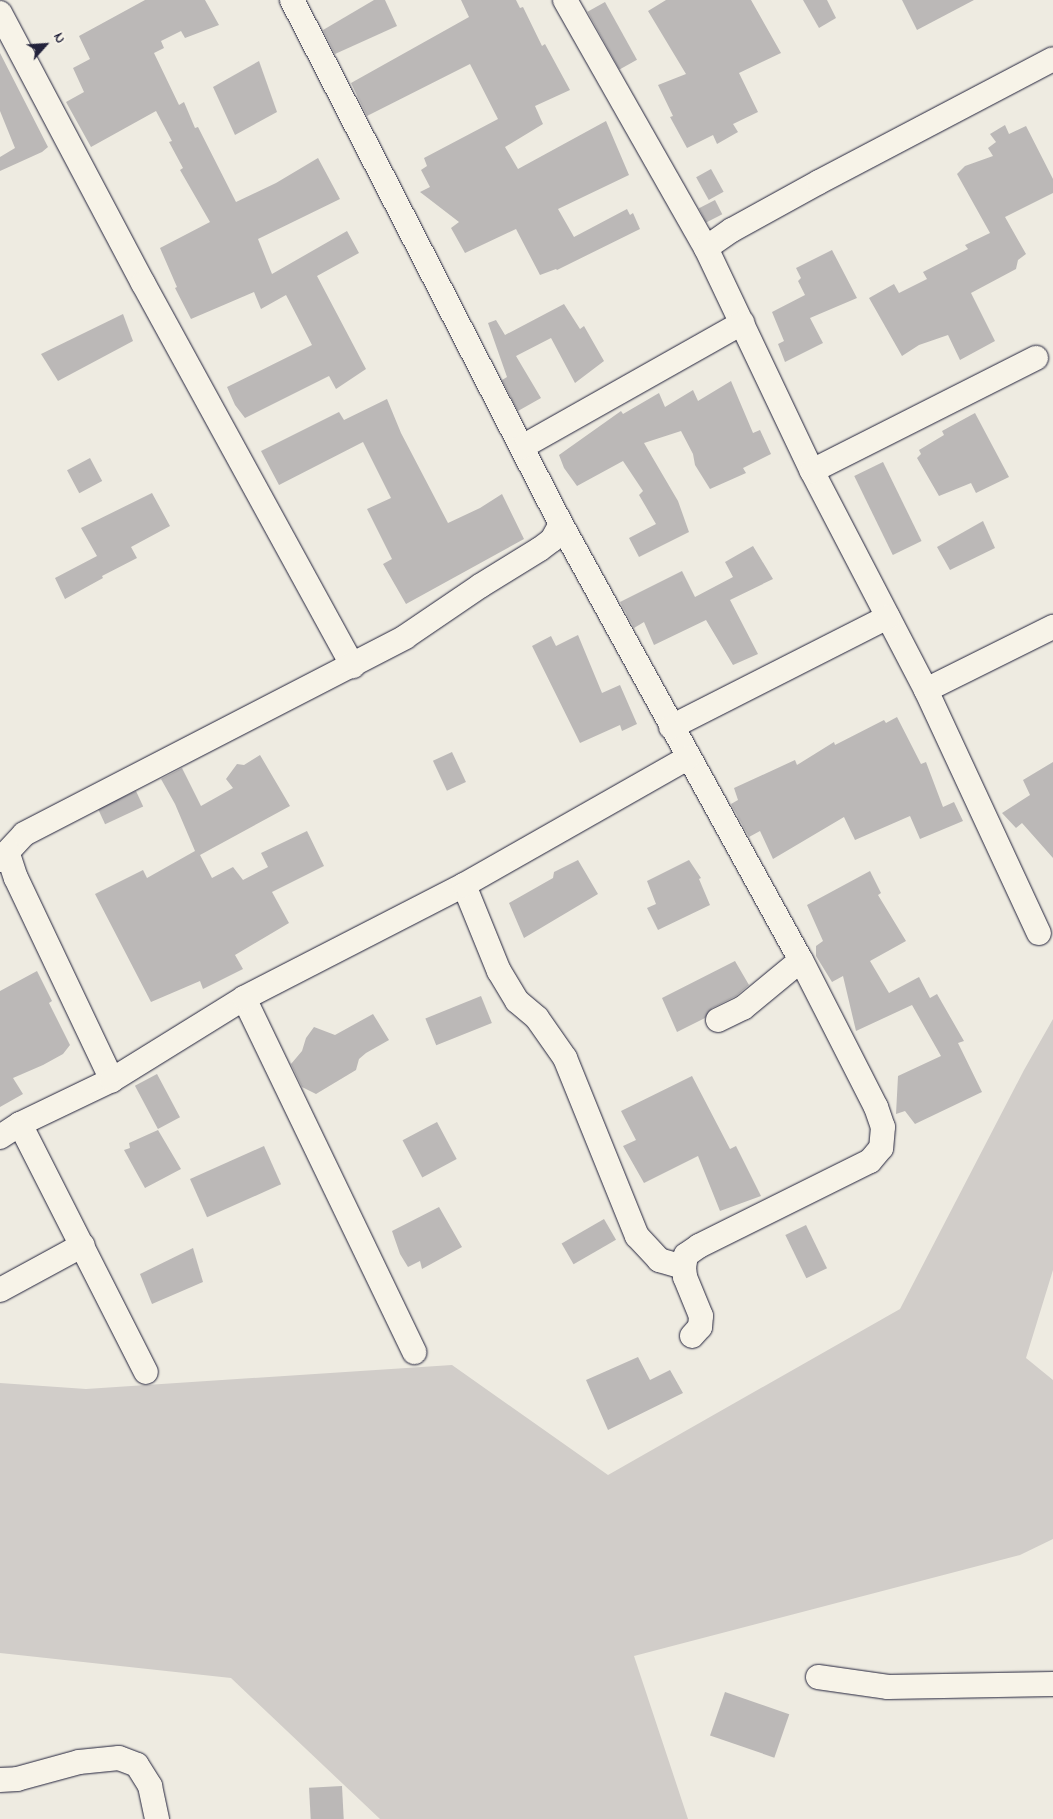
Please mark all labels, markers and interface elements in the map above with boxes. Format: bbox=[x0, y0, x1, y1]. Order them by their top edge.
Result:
north arrow bbox=[20, 20, 70, 70]
text: N bbox=[47, 29, 70, 47]

